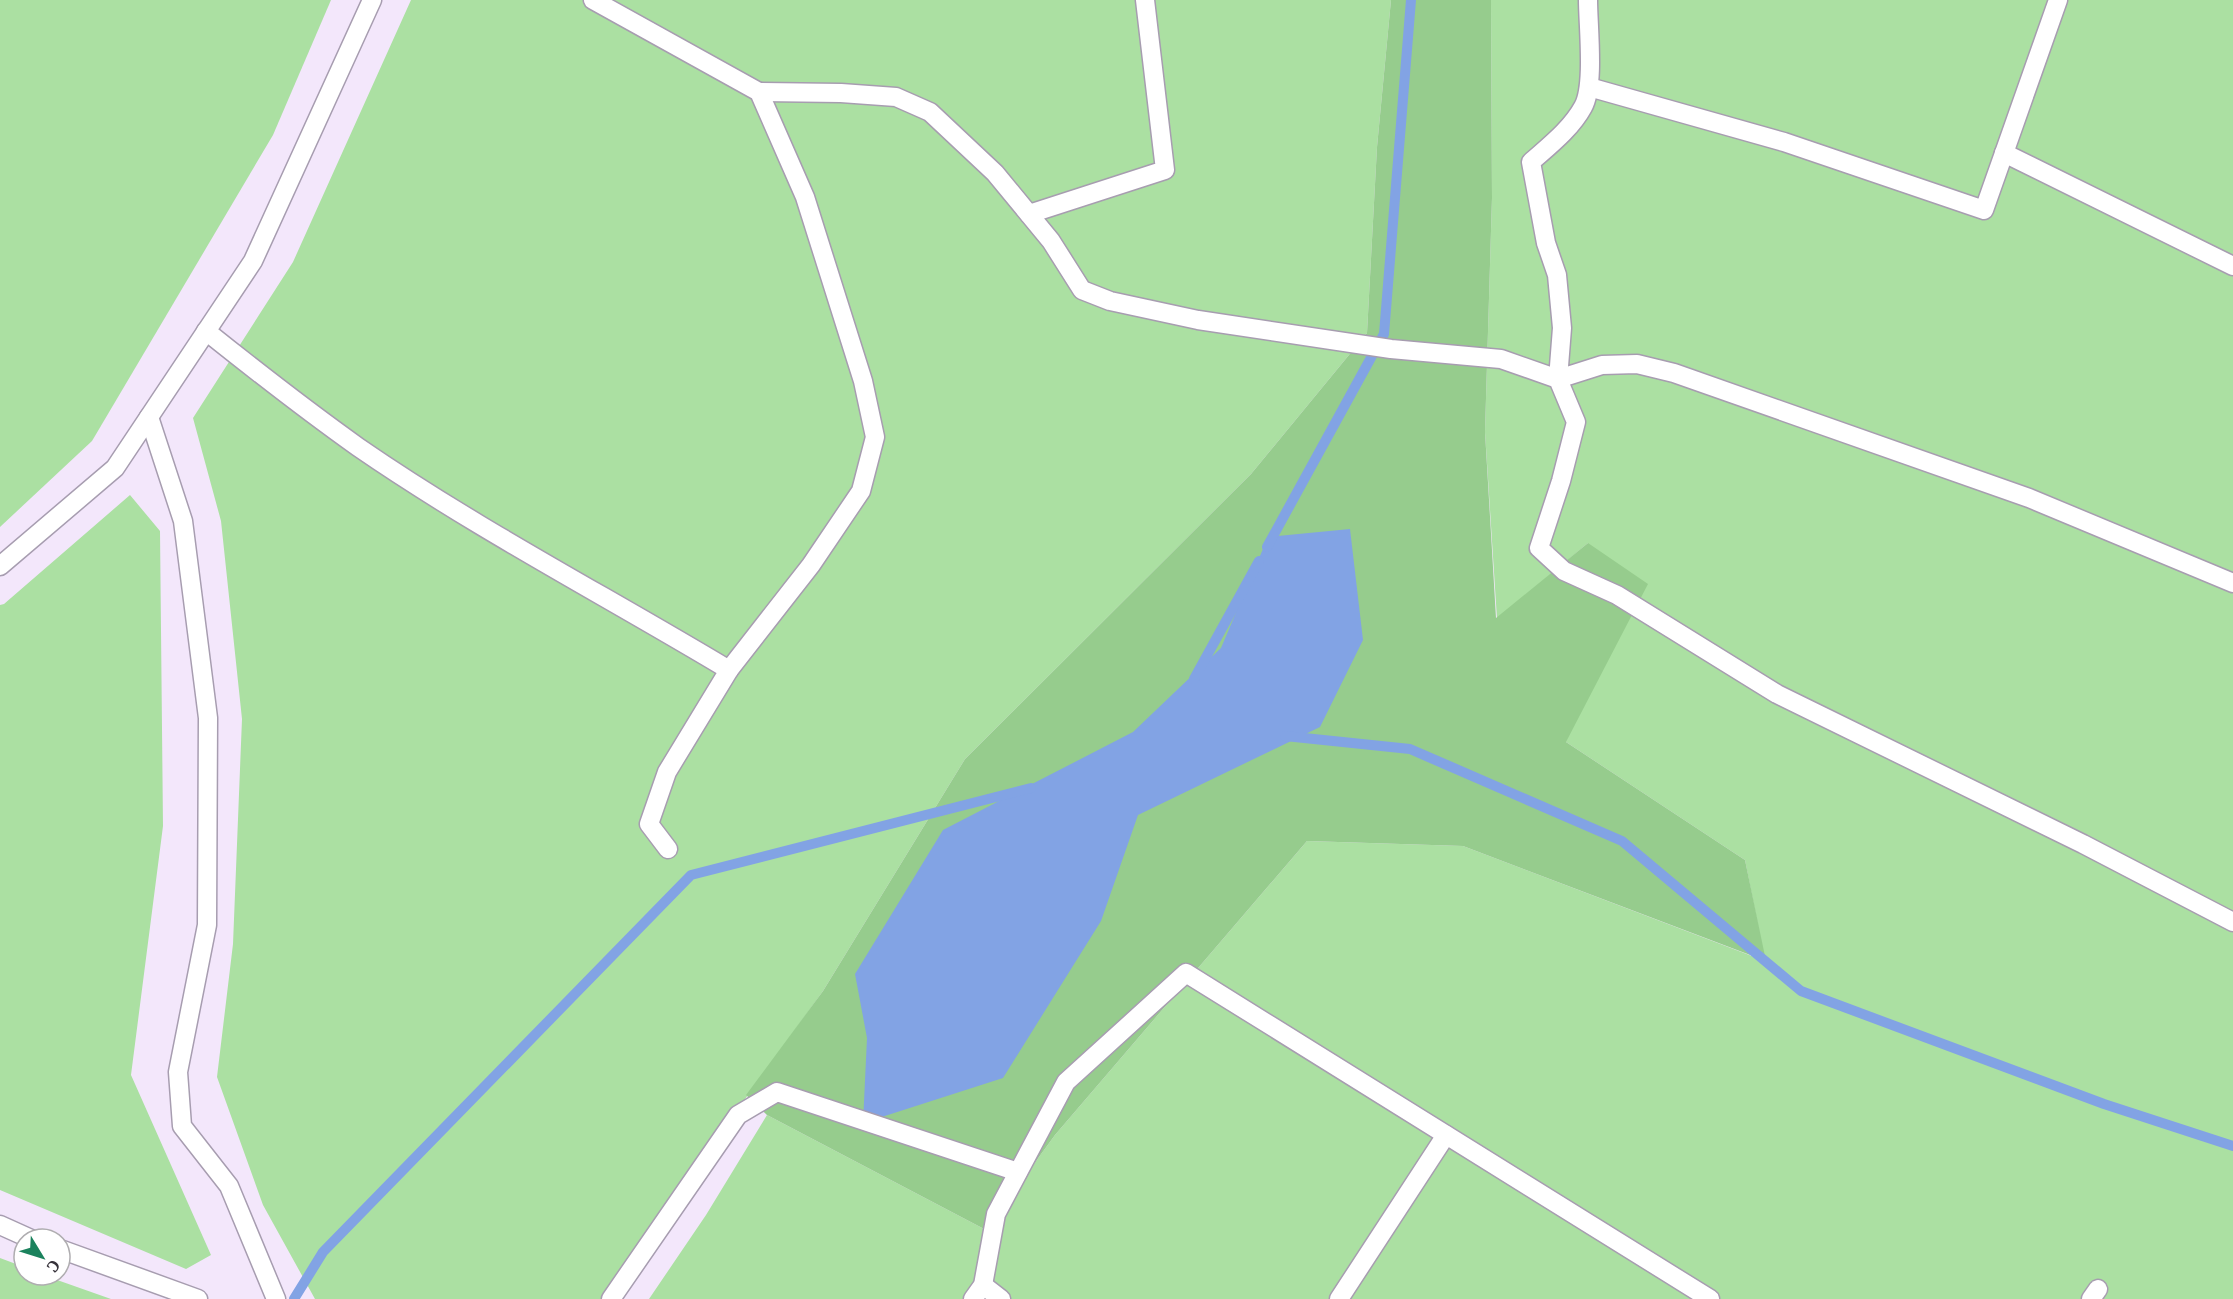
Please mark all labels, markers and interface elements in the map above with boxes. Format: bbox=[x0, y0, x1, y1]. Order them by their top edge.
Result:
north arrow bbox=[12, 1227, 72, 1287]
text: С bbox=[42, 1255, 66, 1277]

